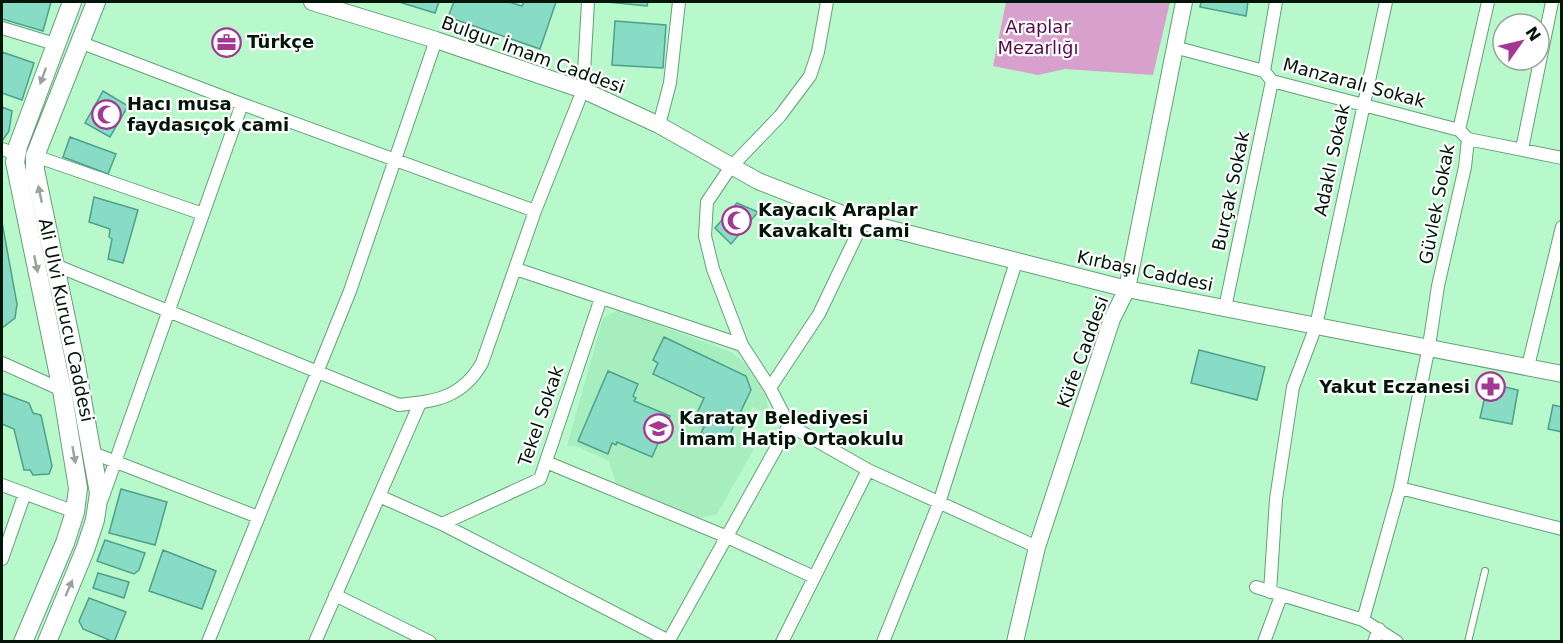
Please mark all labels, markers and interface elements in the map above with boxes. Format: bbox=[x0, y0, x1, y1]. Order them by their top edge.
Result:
street label: Bulgur İmam Caddesi bbox=[439, 12, 628, 98]
north arrow bbox=[1491, 12, 1551, 72]
park label: Araplar Mezarlığı bbox=[998, 16, 1078, 58]
text: N bbox=[1521, 23, 1545, 45]
office icon: Türkçe bbox=[210, 26, 242, 58]
place label: Türkçe bbox=[247, 31, 314, 52]
street label: Manzaralı Sokak bbox=[1281, 53, 1428, 112]
one-way arrow bbox=[38, 67, 48, 85]
place label: Hacı musa faydasıçok cami bbox=[127, 93, 289, 135]
mosque icon: Hacı musa faydasıçok cami bbox=[90, 98, 122, 130]
street label: Adaklı Sokak bbox=[1309, 101, 1354, 218]
street label: Burçak Sokak bbox=[1208, 129, 1254, 253]
street label: Güvlek Sokak bbox=[1415, 141, 1459, 266]
one-way arrow bbox=[34, 184, 44, 203]
place label: Kayacık Araplar Kavakaltı Cami bbox=[758, 199, 918, 241]
mosque icon: Kayacık Araplar Kavakaltı Cami bbox=[721, 204, 753, 236]
street label: Ali Ulvi Kurucu Caddesi bbox=[35, 216, 98, 424]
street label: Kırbaşı Caddesi bbox=[1075, 246, 1215, 295]
one-way arrow bbox=[32, 255, 42, 273]
street label: Küfe Caddesi bbox=[1053, 293, 1112, 411]
street label: Tekel Sokak bbox=[513, 362, 568, 470]
pharmacy icon: Yakut Eczanesi bbox=[1475, 371, 1507, 403]
place label: Yakut Eczanesi bbox=[1318, 376, 1470, 397]
place label: Karatay Belediyesi İmam Hatip Ortaokulu bbox=[679, 407, 904, 449]
school or university icon: Karatay Belediyesi İmam Hatip Ortaokulu bbox=[642, 412, 674, 444]
one-way arrow bbox=[70, 446, 79, 465]
one-way arrow bbox=[64, 578, 74, 596]

